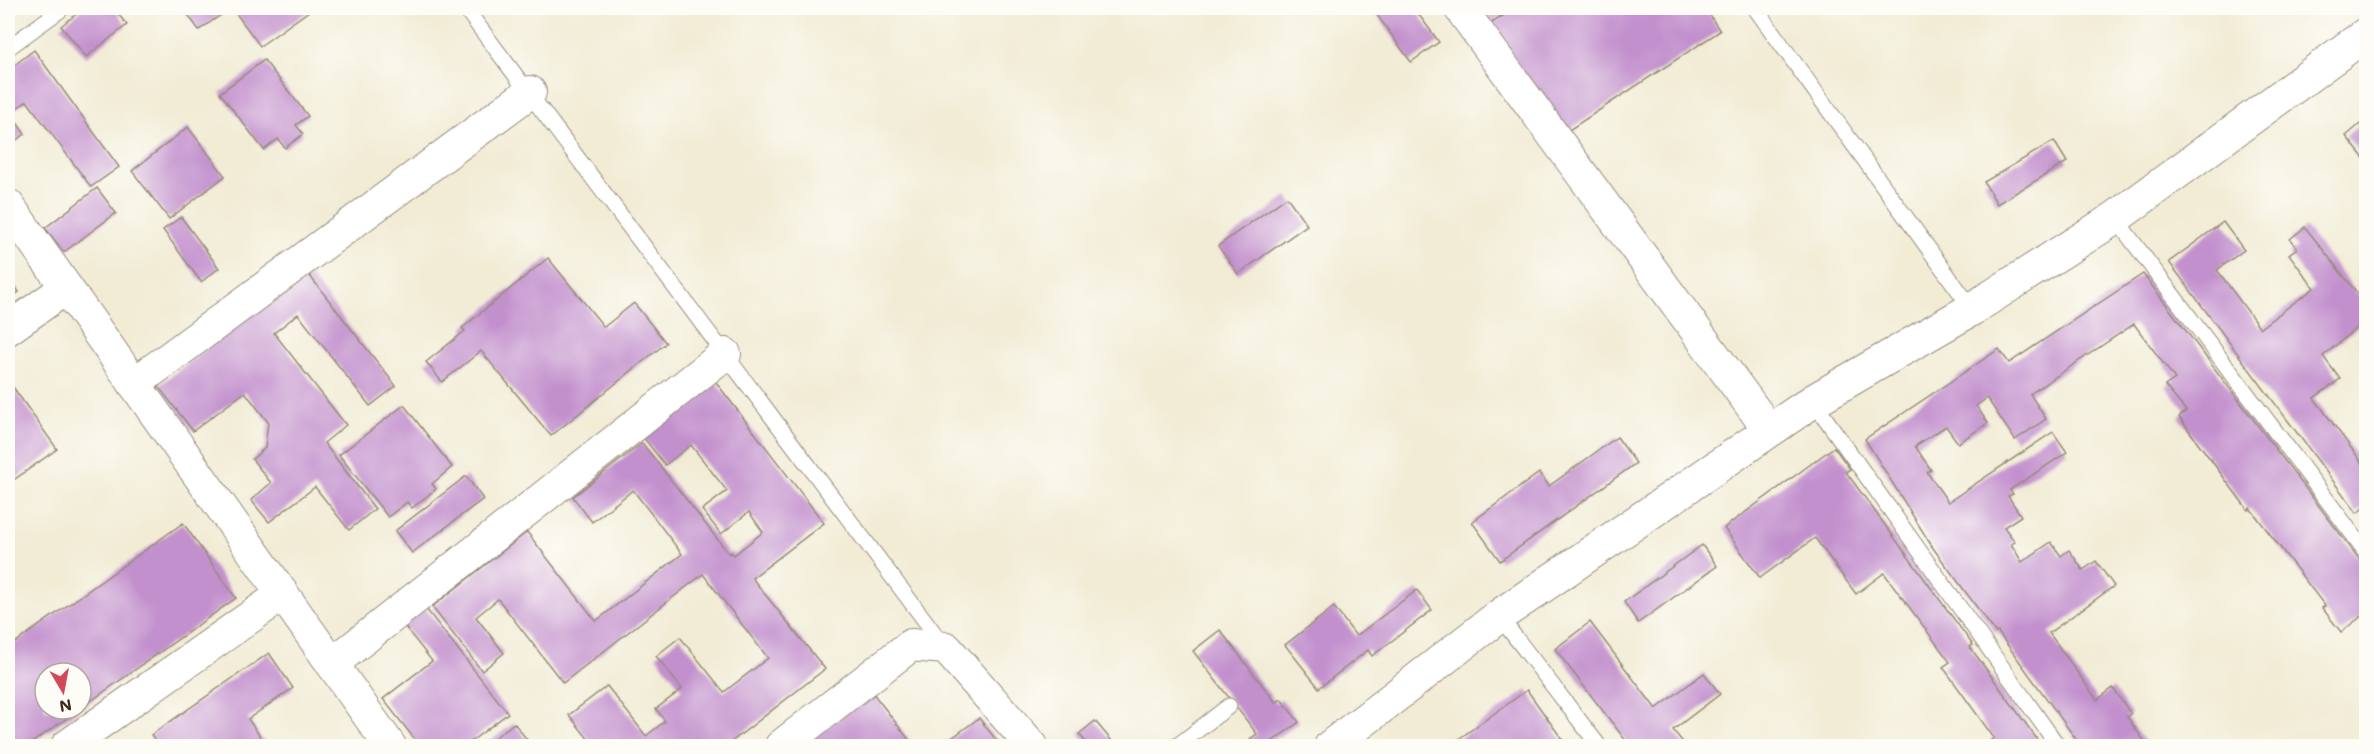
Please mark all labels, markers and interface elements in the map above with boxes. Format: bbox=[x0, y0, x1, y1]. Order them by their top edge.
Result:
north arrow bbox=[33, 661, 93, 721]
text: N bbox=[58, 695, 74, 718]

